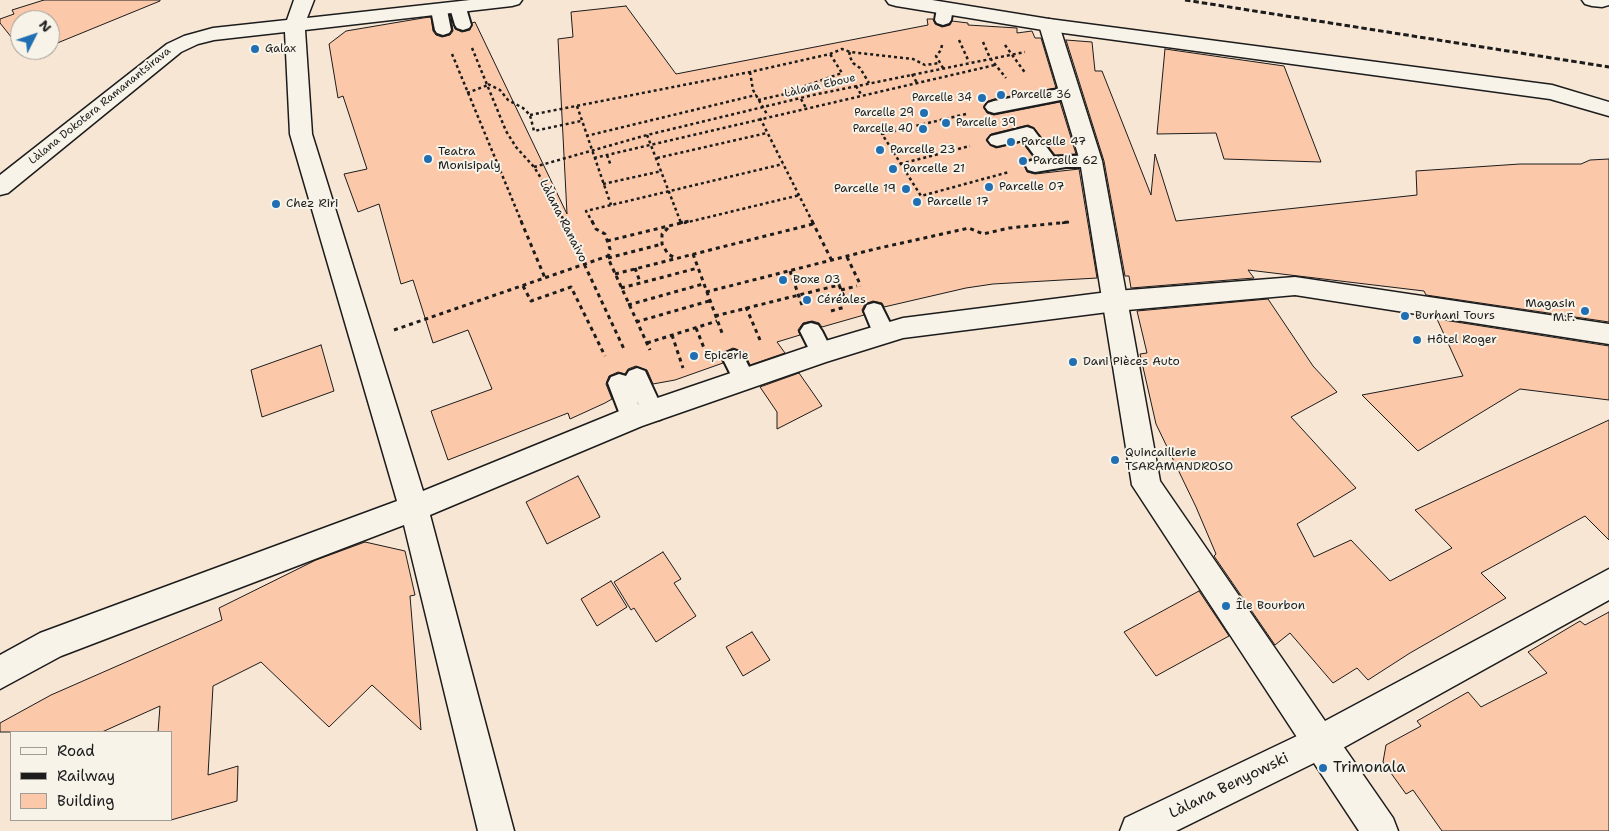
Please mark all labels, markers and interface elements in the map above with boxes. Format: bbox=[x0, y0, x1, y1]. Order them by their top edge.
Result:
north arrow bbox=[10, 10, 60, 60]
text: N bbox=[35, 16, 56, 36]
place label: Galax bbox=[265, 42, 296, 56]
marker: Galax bbox=[249, 43, 261, 55]
street label: Làlana Dokotera Ramanantsirava bbox=[26, 45, 174, 167]
street label: Làlana Eboue bbox=[783, 71, 857, 101]
place label: Parcelle 36 bbox=[1011, 88, 1071, 102]
marker: Parcelle 36 bbox=[995, 89, 1007, 101]
place label: Parcelle 34 bbox=[912, 91, 972, 105]
marker: Parcelle 34 bbox=[976, 92, 988, 104]
place label: Parcelle 29 bbox=[854, 106, 914, 120]
marker: Parcelle 29 bbox=[918, 107, 930, 119]
place label: Parcelle 39 bbox=[956, 116, 1016, 130]
marker: Parcelle 39 bbox=[940, 117, 952, 129]
place label: Parcelle 40 bbox=[853, 122, 913, 136]
marker: Parcelle 40 bbox=[917, 123, 929, 135]
place label: Parcelle 47 bbox=[1021, 135, 1086, 149]
marker: Parcelle 47 bbox=[1005, 136, 1017, 148]
place label: Parcelle 23 bbox=[890, 143, 955, 157]
marker: Parcelle 23 bbox=[874, 144, 886, 156]
place label: Teatra Monisipaly bbox=[438, 145, 501, 173]
marker: Teatra Monisipaly bbox=[422, 153, 434, 165]
place label: Parcelle 62 bbox=[1033, 154, 1098, 168]
marker: Parcelle 62 bbox=[1017, 155, 1029, 167]
place label: Parcelle 21 bbox=[903, 162, 965, 176]
marker: Parcelle 21 bbox=[887, 163, 899, 175]
street label: Làlana Ranaivo bbox=[536, 177, 590, 265]
place label: Parcelle 07 bbox=[999, 180, 1064, 194]
marker: Parcelle 07 bbox=[983, 181, 995, 193]
place label: Parcelle 19 bbox=[834, 182, 896, 196]
marker: Parcelle 19 bbox=[900, 183, 912, 195]
place label: Parcelle 17 bbox=[927, 195, 989, 209]
marker: Parcelle 17 bbox=[911, 196, 923, 208]
place label: Chez Riri bbox=[286, 197, 339, 211]
marker: Chez Riri bbox=[270, 198, 282, 210]
place label: Boxe 03 bbox=[793, 273, 840, 287]
marker: Boxe 03 bbox=[777, 274, 789, 286]
place label: Céréales bbox=[817, 293, 866, 307]
marker: Céréales bbox=[801, 294, 813, 306]
place label: Magasin M.F. bbox=[1525, 297, 1575, 325]
marker: Magasin M.F. bbox=[1579, 305, 1591, 317]
place label: Burhani Tours bbox=[1415, 309, 1495, 323]
marker: Burhani Tours bbox=[1399, 310, 1411, 322]
place label: Hôtel Roger bbox=[1427, 333, 1497, 347]
marker: Hôtel Roger bbox=[1411, 334, 1423, 346]
place label: Epicerie bbox=[704, 349, 749, 363]
marker: Epicerie bbox=[688, 350, 700, 362]
place label: Dani Pièces Auto bbox=[1083, 355, 1180, 369]
marker: Dani Pièces Auto bbox=[1067, 356, 1079, 368]
place label: Quincaillerie TSARAMANDROSO bbox=[1125, 446, 1233, 474]
marker: Quincaillerie TSARAMANDROSO bbox=[1109, 454, 1121, 466]
place label: Île Bourbon bbox=[1236, 599, 1305, 613]
marker: Île Bourbon bbox=[1220, 600, 1232, 612]
legend bbox=[10, 731, 172, 821]
text: Road bbox=[57, 741, 95, 761]
street label: Làlana Benyowski bbox=[1166, 749, 1292, 823]
place label: Trimonala bbox=[1333, 759, 1406, 777]
marker: Trimonala bbox=[1317, 762, 1329, 774]
text: Railway bbox=[57, 766, 115, 786]
text: Building bbox=[57, 791, 114, 811]

